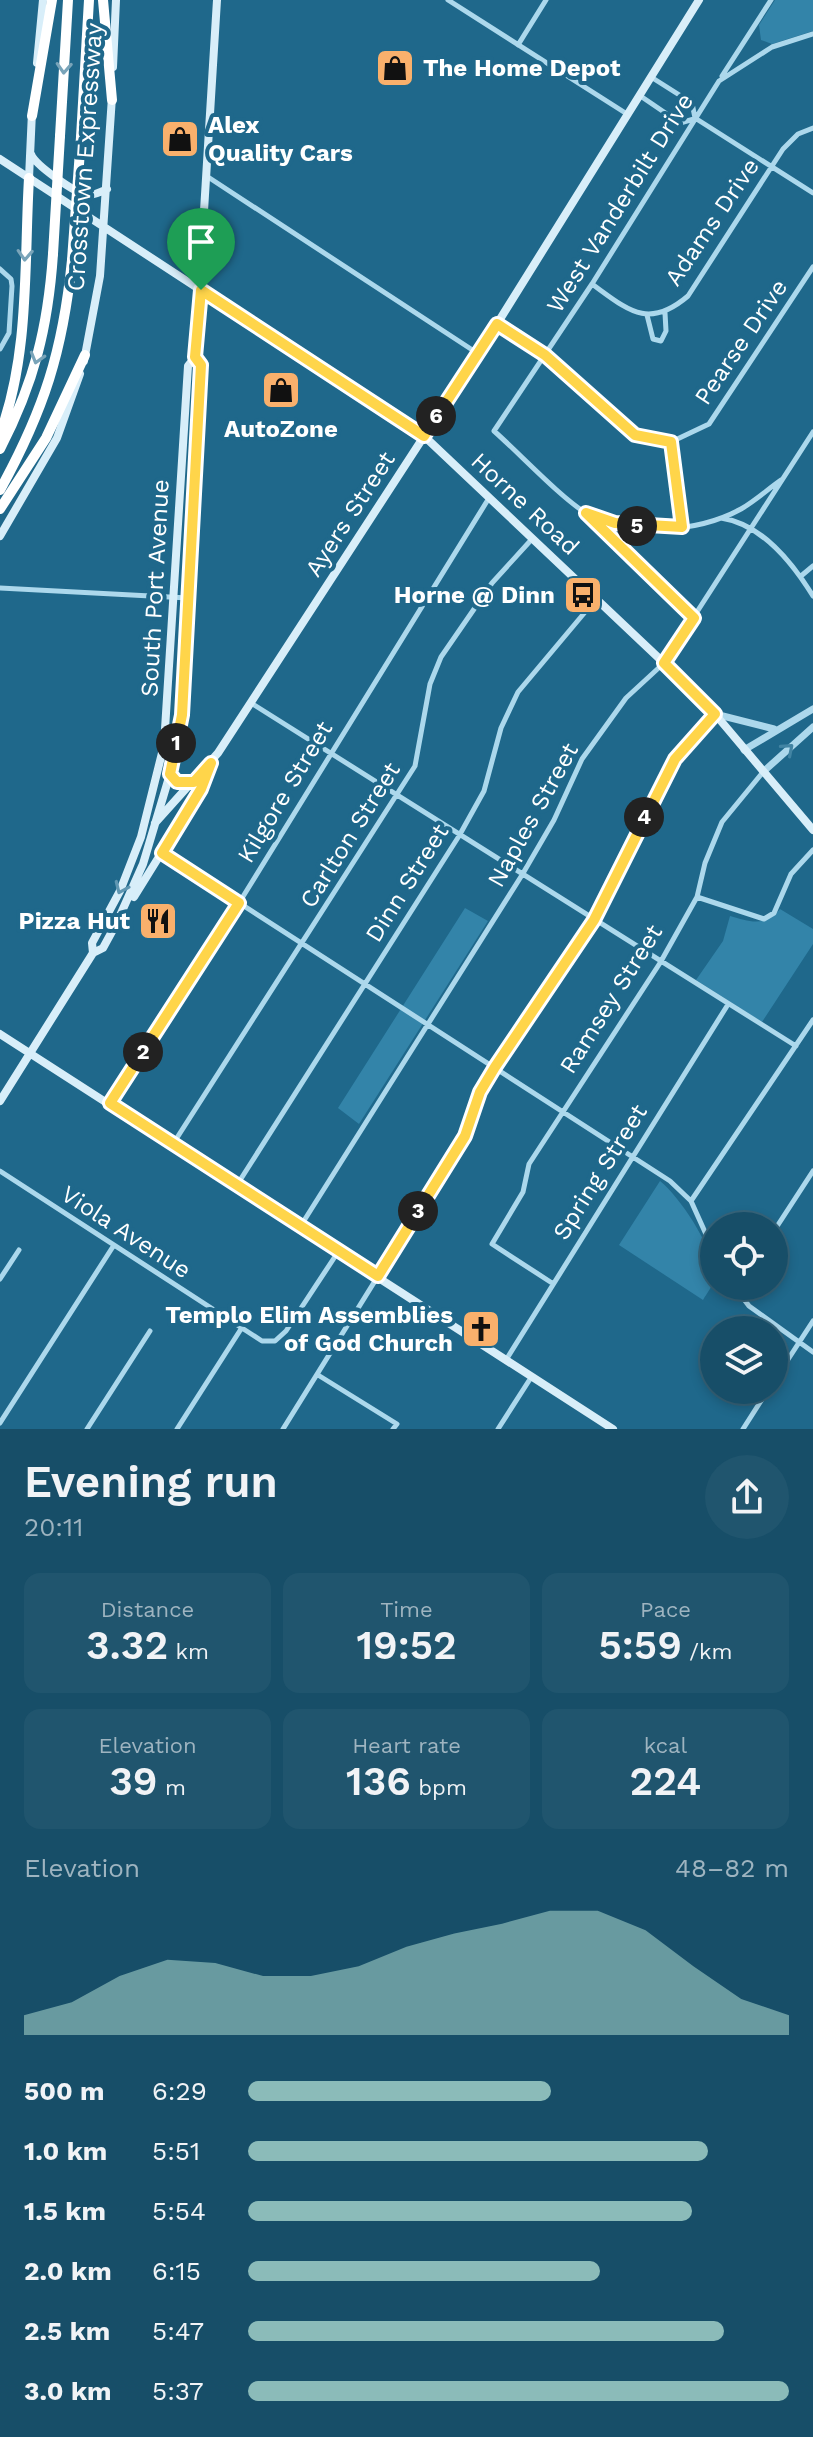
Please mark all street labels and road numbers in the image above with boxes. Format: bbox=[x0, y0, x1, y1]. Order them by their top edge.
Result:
street label: Crosstown Expressway bbox=[62, 21, 108, 292]
street label: West Vanderbilt Drive bbox=[541, 88, 699, 318]
street label: Adams Drive bbox=[659, 153, 765, 291]
street label: Pearse Drive bbox=[689, 274, 793, 410]
street label: Ayers Street bbox=[299, 446, 401, 582]
street label: Horne Road bbox=[465, 447, 585, 561]
street label: South Port Avenue bbox=[135, 479, 175, 697]
street label: Kilgore Street bbox=[232, 716, 338, 868]
street label: Naples Street bbox=[482, 738, 584, 892]
street label: Carlton Street bbox=[294, 757, 406, 913]
street label: Dinn Street bbox=[360, 819, 454, 947]
street label: Ramsey Street bbox=[554, 919, 668, 1079]
street label: Spring Street bbox=[547, 1099, 653, 1245]
street label: Viola Avenue bbox=[56, 1180, 196, 1284]

